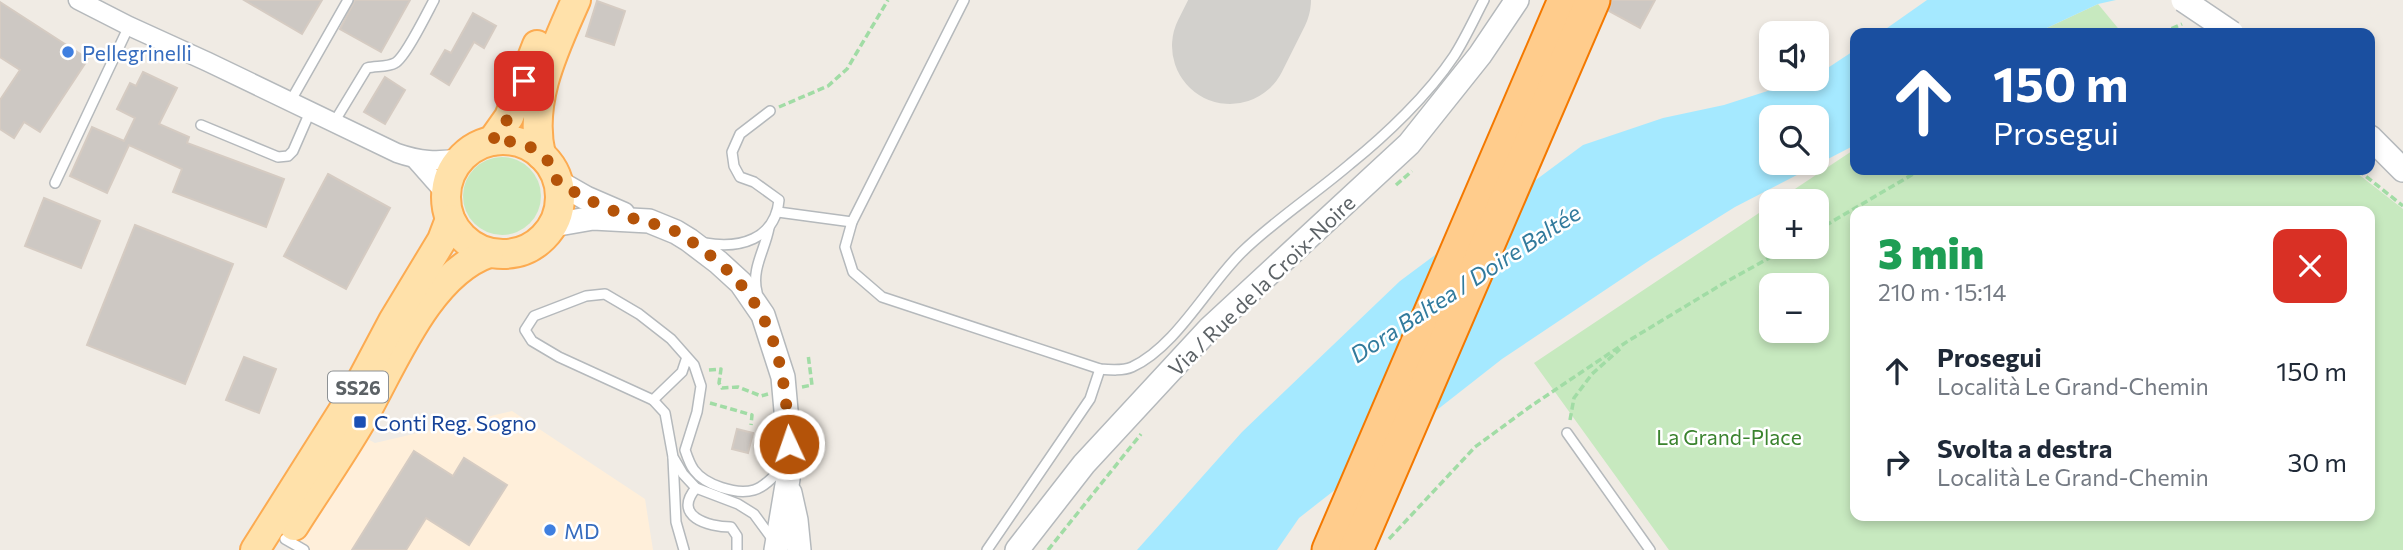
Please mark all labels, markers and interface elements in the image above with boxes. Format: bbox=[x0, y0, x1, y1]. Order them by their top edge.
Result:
map controls bbox=[1759, 21, 1829, 343]
button: sound bbox=[1759, 21, 1829, 91]
place label: Pellegrinelli bbox=[82, 40, 192, 65]
marker: Pellegrinelli bbox=[60, 44, 76, 60]
pin bbox=[494, 51, 554, 111]
text: 150 m bbox=[1993, 52, 2128, 112]
icon: ahead bbox=[1878, 56, 1969, 147]
icon: arrive bbox=[505, 62, 543, 100]
button: search bbox=[1759, 105, 1829, 175]
text: Prosegui bbox=[1993, 112, 2119, 152]
street label: Via / Rue de la Croix-Noire bbox=[1163, 189, 1359, 381]
button: + bbox=[1759, 189, 1829, 259]
water label: Dora Baltea / Doire Baltée bbox=[1344, 198, 1586, 368]
text: 3 min bbox=[1878, 226, 1984, 278]
button: close bbox=[2273, 229, 2347, 303]
button: − bbox=[1759, 273, 1829, 343]
text: 210 m · 15:14 bbox=[1878, 278, 2006, 306]
text: Prosegui bbox=[1937, 341, 2042, 372]
icon: ahead bbox=[1878, 352, 1916, 390]
text: 150 m bbox=[2276, 355, 2347, 386]
road number: SS26 bbox=[328, 372, 388, 402]
text: Località Le Grand-Chemin bbox=[1937, 372, 2209, 400]
position arrow bbox=[752, 407, 826, 481]
place label: Conti Reg. Sogno bbox=[374, 410, 537, 435]
marker: Conti Reg. Sogno bbox=[352, 414, 368, 430]
park label: La Grand-Place bbox=[1656, 424, 1802, 449]
text: Svolta a destra bbox=[1937, 432, 2112, 463]
icon: right bbox=[1878, 443, 1916, 481]
text: 30 m bbox=[2288, 446, 2347, 477]
text: Località Le Grand-Chemin bbox=[1937, 463, 2209, 491]
place label: MD bbox=[564, 518, 600, 543]
marker: MD bbox=[542, 522, 558, 538]

